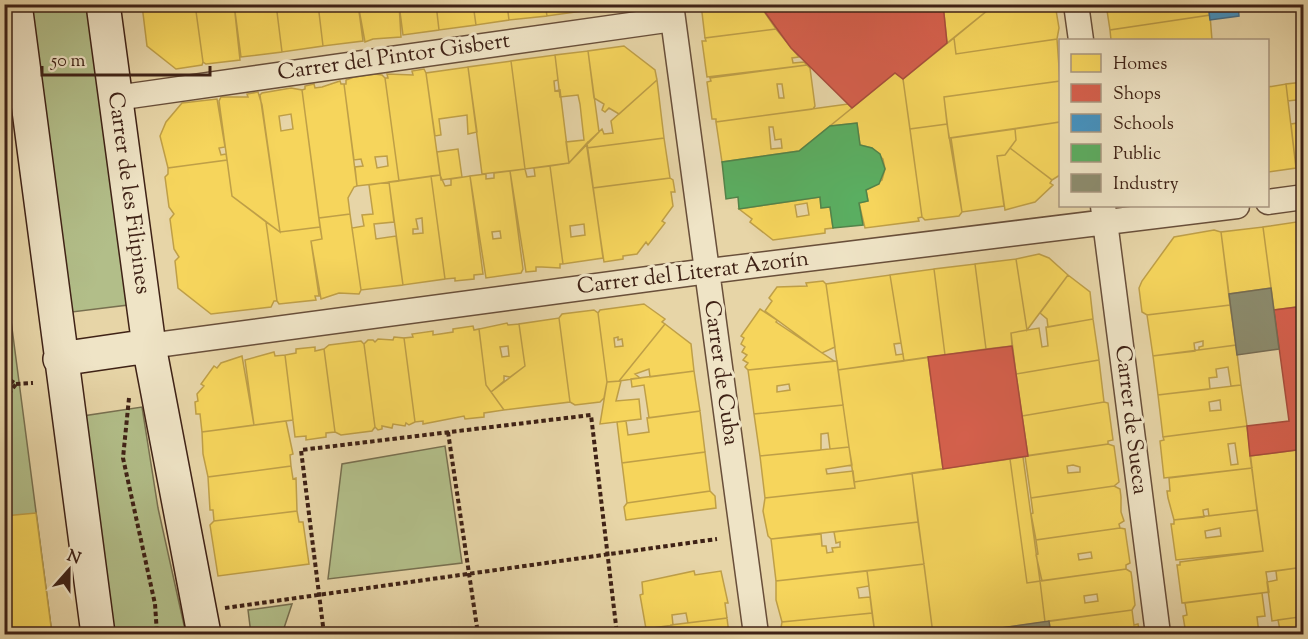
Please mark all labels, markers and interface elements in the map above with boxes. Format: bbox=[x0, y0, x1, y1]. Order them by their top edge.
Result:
street label: Carrer del Pintor Gisbert bbox=[276, 26, 513, 90]
scale bar bbox=[42, 39, 210, 77]
legend bbox=[1059, 39, 1269, 207]
text: 50 m bbox=[50, 49, 86, 75]
text: Homes bbox=[1113, 52, 1167, 78]
text: Shops bbox=[1113, 82, 1161, 108]
street label: Carrer de les Filipines bbox=[98, 90, 158, 296]
text: Schools bbox=[1113, 112, 1174, 138]
text: Public bbox=[1113, 142, 1161, 168]
text: Industry bbox=[1113, 172, 1179, 198]
street label: Carrer del Literat Azorín bbox=[575, 244, 811, 304]
street label: Carrer de Cuba bbox=[694, 298, 746, 448]
street label: Carrer de Sueca bbox=[1105, 344, 1155, 496]
north arrow bbox=[39, 540, 99, 600]
text: N bbox=[63, 545, 84, 571]

